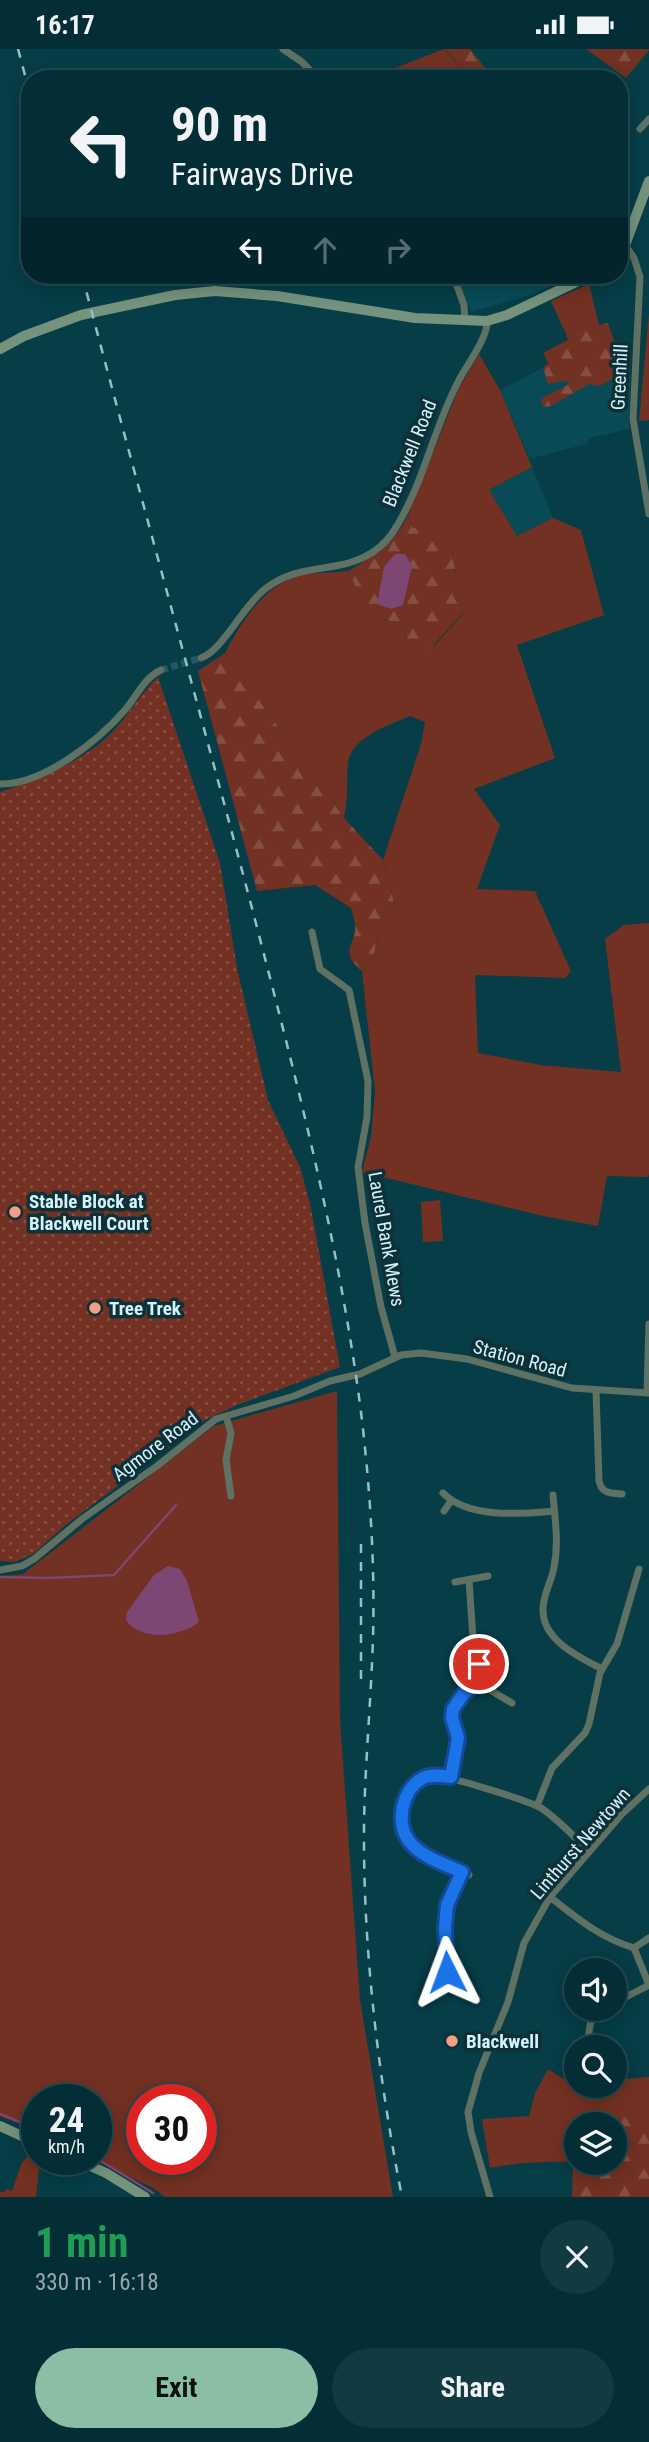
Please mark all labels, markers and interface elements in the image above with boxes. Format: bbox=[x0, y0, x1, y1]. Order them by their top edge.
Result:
text: 16:17 bbox=[35, 10, 95, 40]
text: 90 m bbox=[171, 96, 268, 153]
icon: left bbox=[56, 98, 147, 189]
text: Fairways Drive bbox=[171, 155, 354, 193]
icon: left bbox=[233, 231, 271, 269]
icon: ahead bbox=[306, 231, 344, 269]
icon: right bbox=[379, 231, 417, 269]
street label: Greenhill bbox=[606, 343, 633, 411]
street label: Blackwell Road bbox=[378, 396, 441, 510]
street label: Laurel Bank Mews bbox=[363, 1170, 410, 1308]
place label: Stable Block at Blackwell Court bbox=[29, 1190, 149, 1235]
marker: Stable Block at Blackwell Court bbox=[7, 1204, 23, 1220]
place label: Tree Trek bbox=[109, 1297, 182, 1320]
marker: Tree Trek bbox=[87, 1300, 103, 1316]
street label: Station Road bbox=[471, 1335, 569, 1382]
street label: Agmore Road bbox=[108, 1407, 203, 1486]
pin bbox=[449, 1634, 509, 1694]
icon: arrive bbox=[460, 1645, 498, 1683]
street label: Linthurst Newtown bbox=[526, 1783, 635, 1904]
position arrow bbox=[410, 1935, 484, 2009]
map controls bbox=[564, 1958, 627, 2175]
button: sound bbox=[564, 1958, 627, 2021]
place label: Blackwell bbox=[466, 2030, 539, 2053]
marker: Blackwell bbox=[444, 2033, 460, 2049]
button: search bbox=[564, 2035, 627, 2098]
speed limit sign: 30 bbox=[126, 2084, 217, 2175]
text: 24 bbox=[49, 2100, 84, 2141]
button: layers bbox=[564, 2112, 627, 2175]
text: km/h bbox=[48, 2136, 85, 2157]
text: 1 min bbox=[35, 2218, 128, 2267]
button: close bbox=[540, 2220, 614, 2294]
text: 330 m · 16:18 bbox=[35, 2269, 159, 2296]
button: Exit bbox=[35, 2348, 318, 2428]
button: Share bbox=[332, 2348, 614, 2428]

